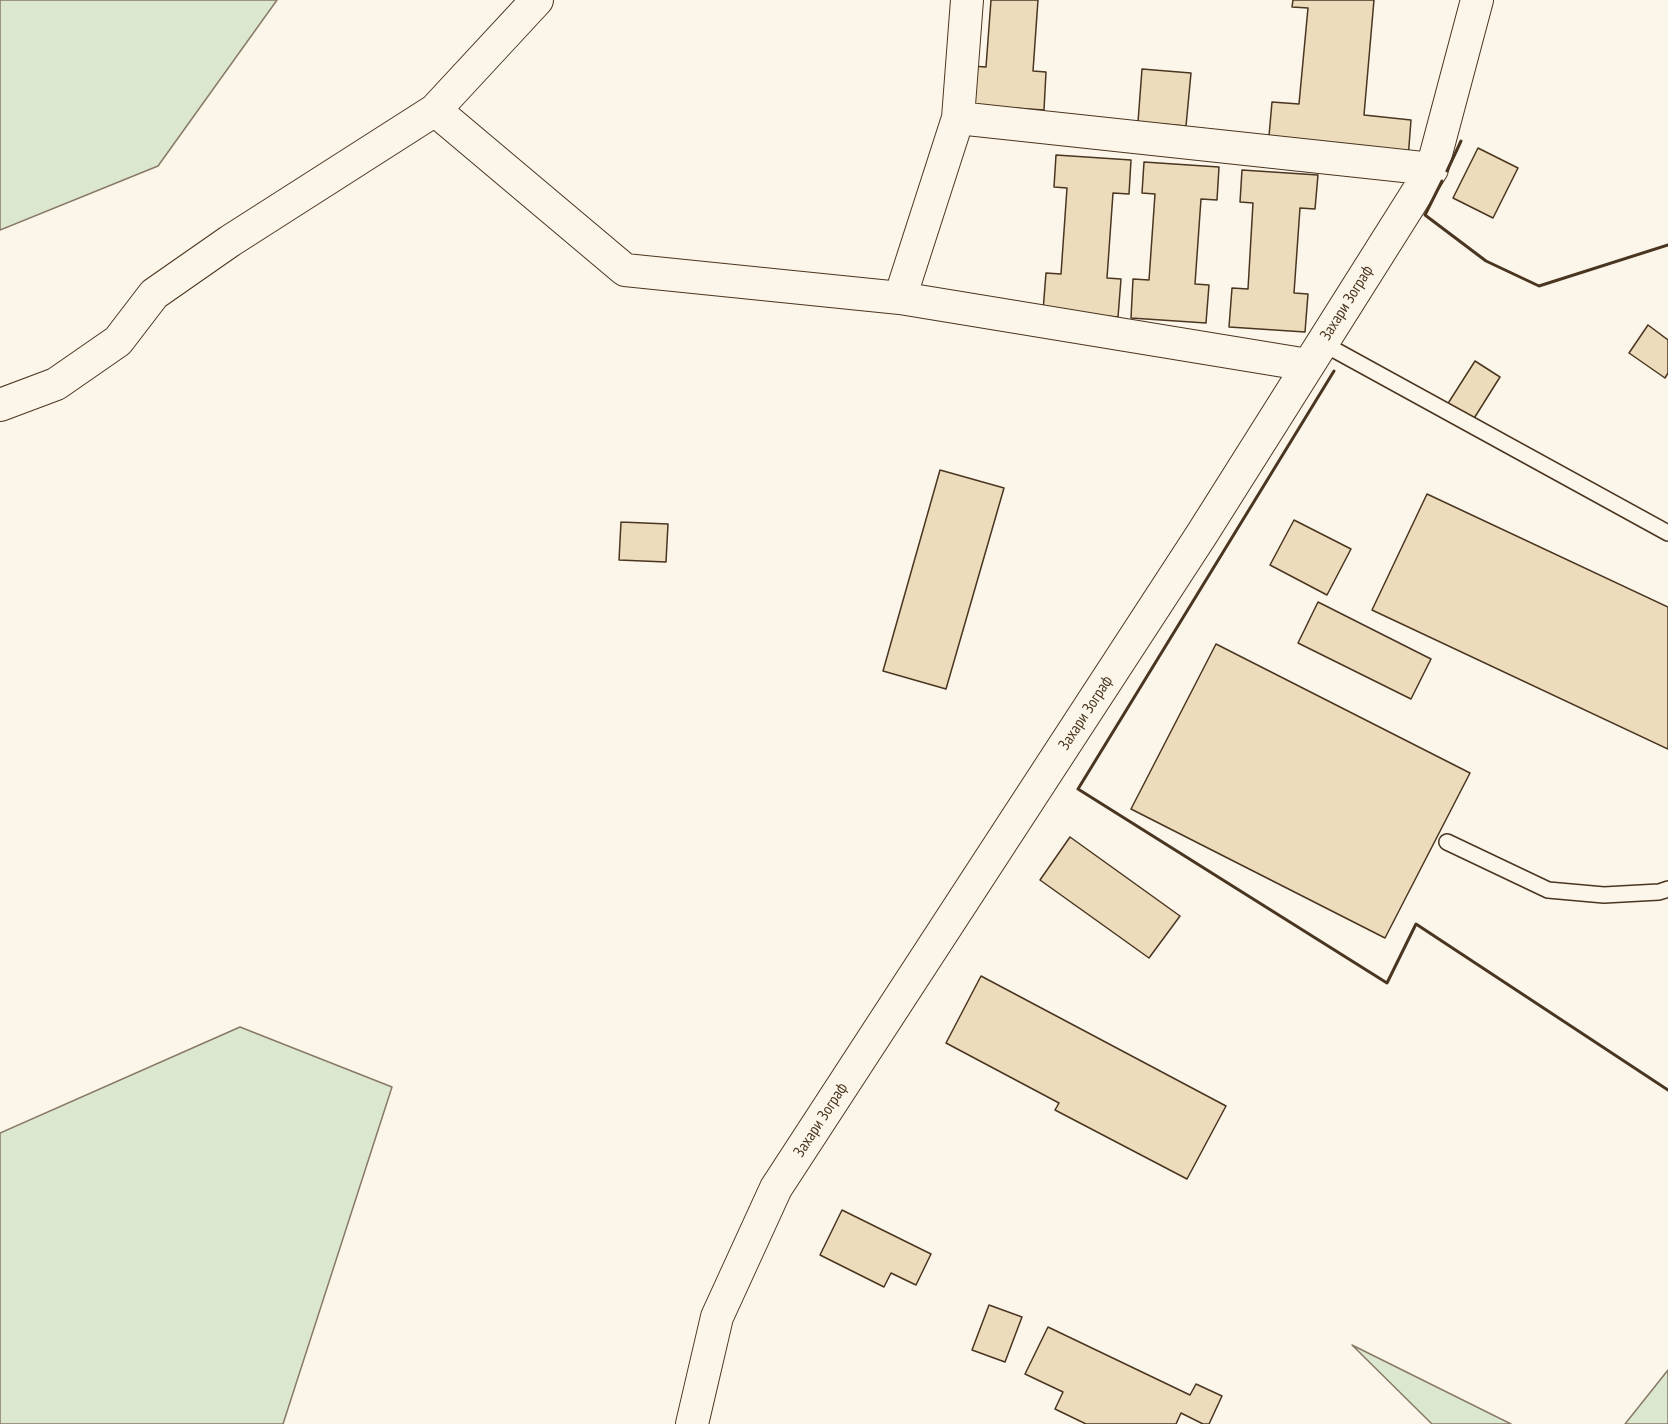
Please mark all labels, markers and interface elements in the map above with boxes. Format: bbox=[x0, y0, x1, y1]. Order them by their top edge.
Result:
street label: Захари Зограф bbox=[1316, 262, 1378, 344]
street label: Захари Зограф bbox=[1055, 672, 1117, 754]
street label: Захари Зограф bbox=[790, 1079, 852, 1161]

